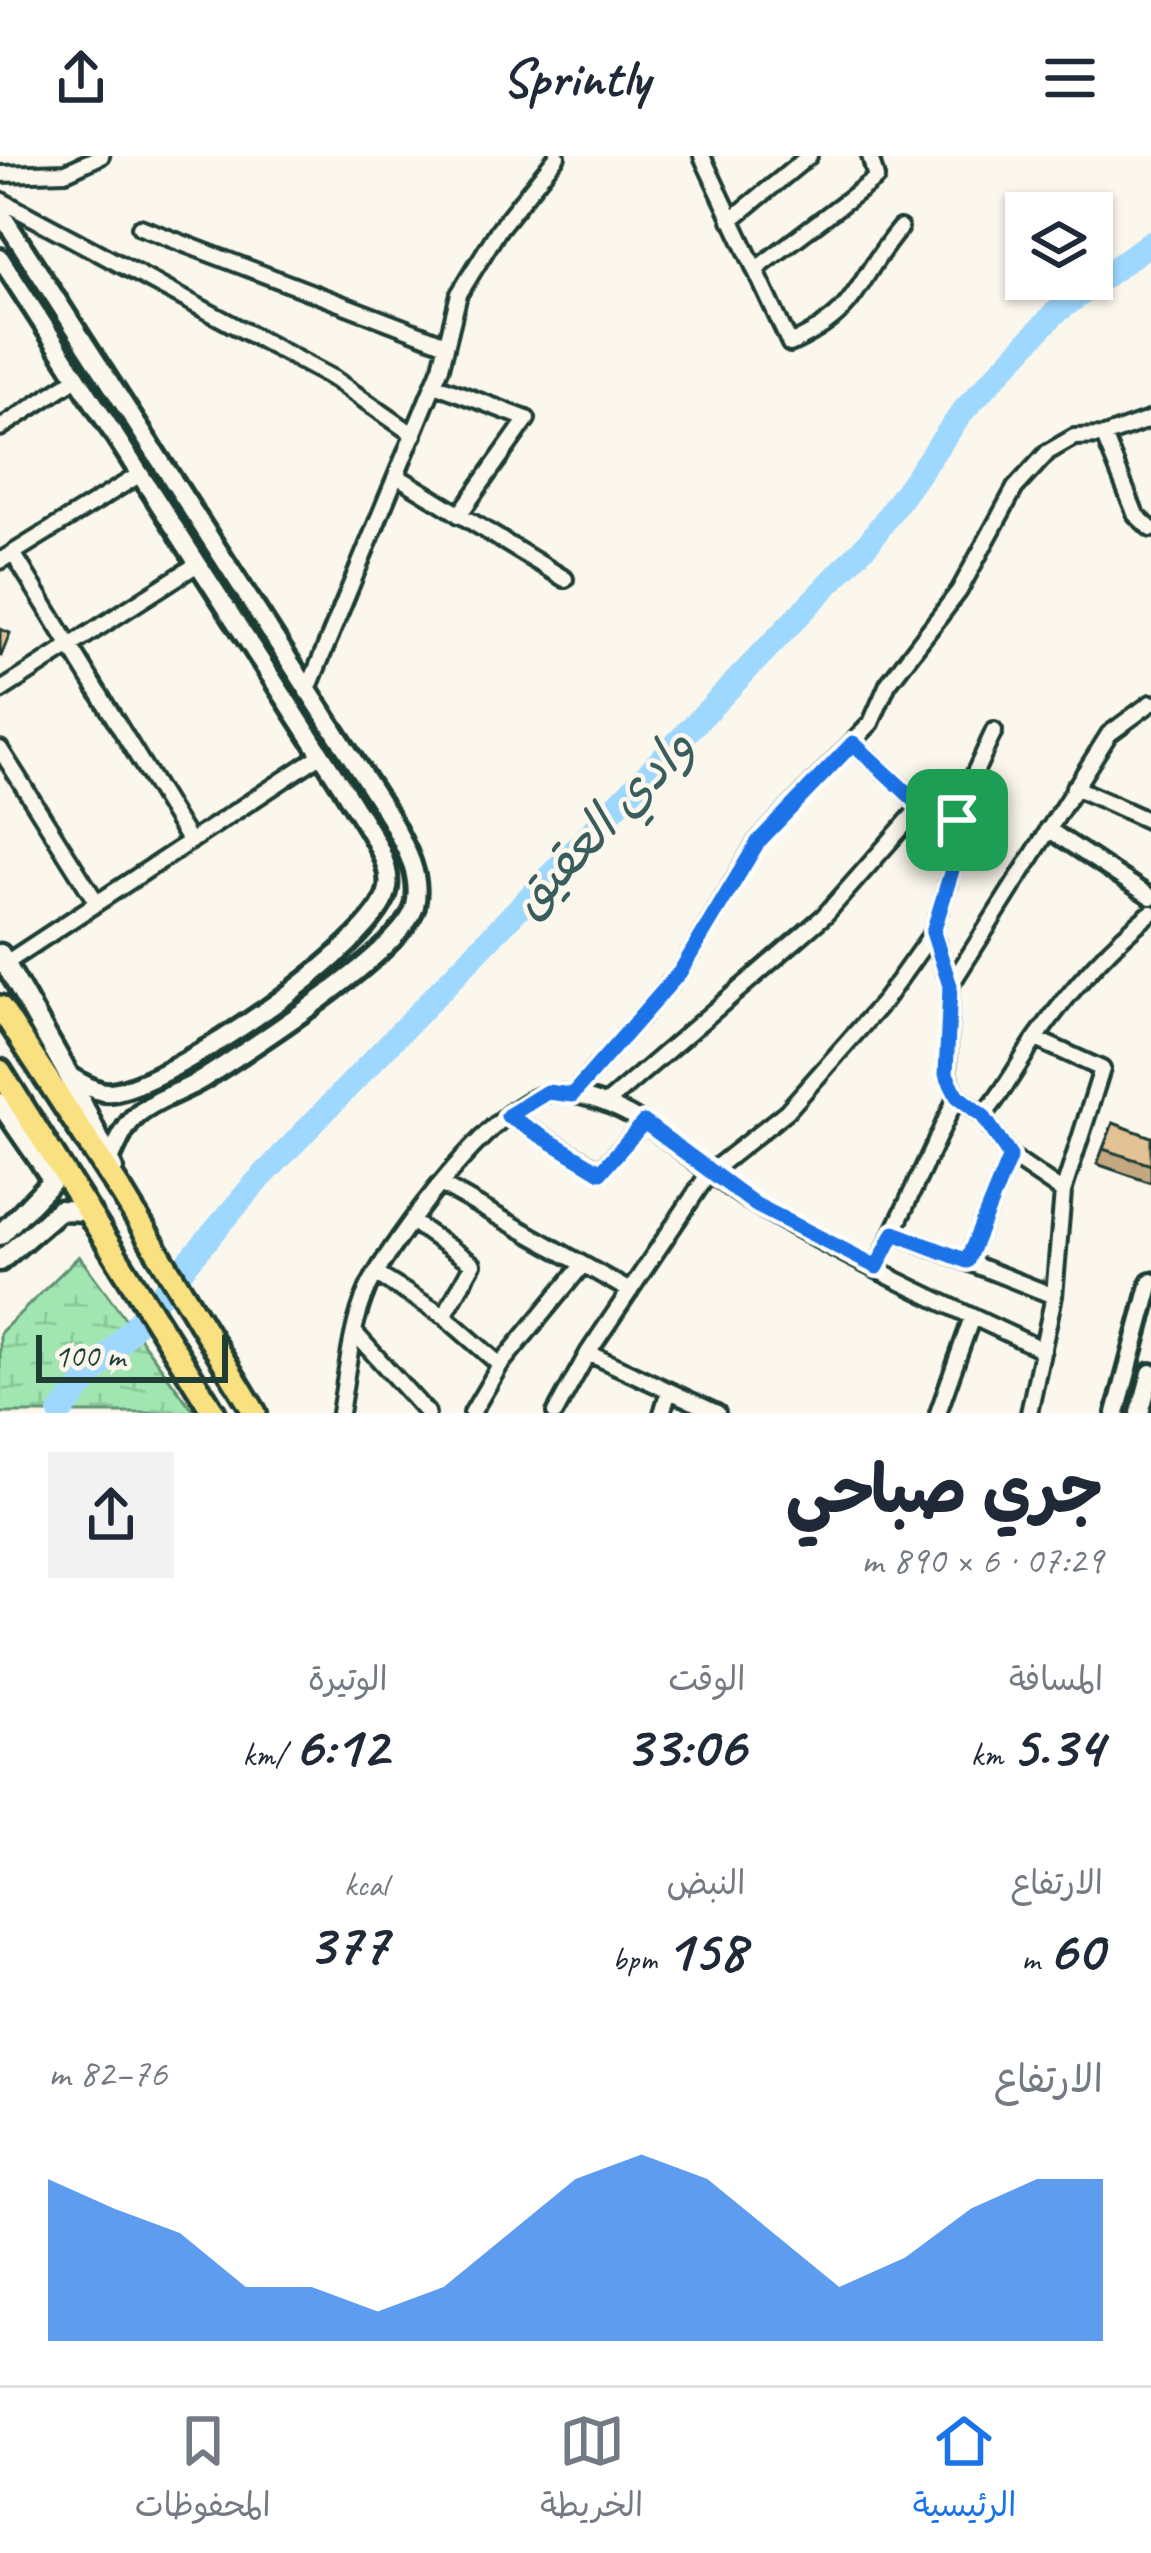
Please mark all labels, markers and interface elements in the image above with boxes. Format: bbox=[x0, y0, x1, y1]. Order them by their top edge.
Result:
text: Sprintly bbox=[502, 44, 649, 112]
icon: share bbox=[48, 45, 114, 111]
icon: menu bbox=[1037, 45, 1103, 111]
map controls bbox=[1005, 192, 1113, 300]
button: layers bbox=[1005, 192, 1113, 300]
water label: وادي العقيق bbox=[496, 714, 711, 933]
pin bbox=[906, 769, 1008, 871]
icon: arrive bbox=[924, 787, 990, 853]
scale bar bbox=[36, 1329, 228, 1382]
text: 100 m bbox=[54, 1335, 125, 1377]
text: جري صباحي bbox=[786, 1449, 1103, 1532]
button: share bbox=[48, 1452, 174, 1578]
text: 07:29 · 6 × 890 m bbox=[861, 1536, 1103, 1585]
text: الوتيرة bbox=[308, 1658, 388, 1700]
text: الوقت bbox=[668, 1658, 745, 1700]
text: المسافة bbox=[1009, 1658, 1103, 1700]
text: 6:12 bbox=[294, 1708, 388, 1784]
text: 33:06 bbox=[624, 1708, 745, 1784]
text: 5.34 bbox=[1011, 1708, 1103, 1784]
text: /km bbox=[242, 1734, 294, 1776]
text: km bbox=[971, 1734, 1011, 1776]
text: النبض bbox=[666, 1862, 745, 1904]
text: الارتفاع bbox=[1010, 1862, 1103, 1904]
text: kcal bbox=[344, 1864, 388, 1906]
text: 377 bbox=[307, 1906, 388, 1982]
text: 158 bbox=[665, 1912, 745, 1988]
text: 60 bbox=[1048, 1912, 1103, 1988]
text: bpm bbox=[612, 1938, 665, 1980]
text: m bbox=[1021, 1938, 1048, 1980]
text: 76–82 m bbox=[48, 2049, 167, 2098]
text: الارتفاع bbox=[994, 2055, 1103, 2104]
tab: المحفوظات bbox=[135, 2408, 271, 2534]
tab: الخريطة bbox=[540, 2408, 643, 2534]
tab: الرئيسية bbox=[913, 2408, 1016, 2534]

